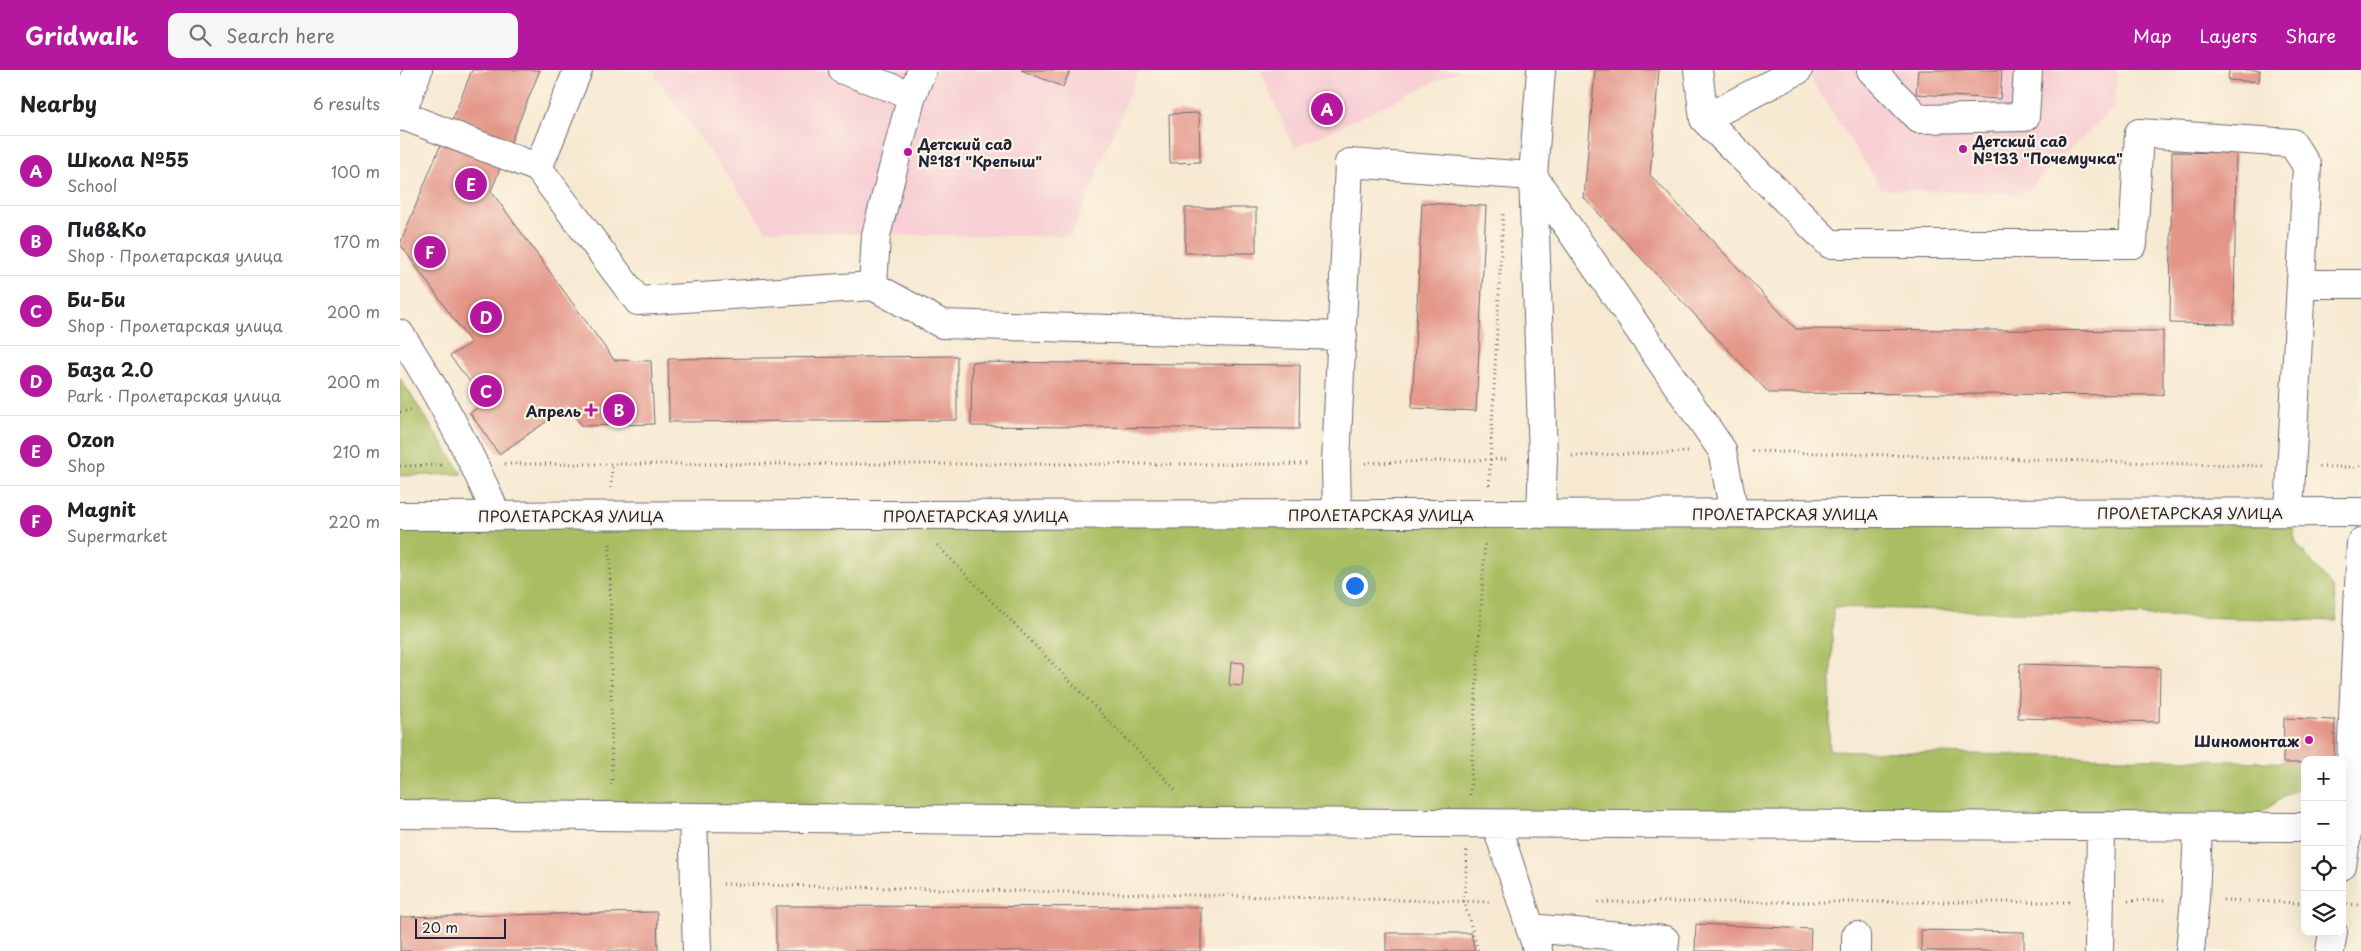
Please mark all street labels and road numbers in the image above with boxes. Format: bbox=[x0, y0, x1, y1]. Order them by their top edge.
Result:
street label: ПРОЛЕТАРСКАЯ УЛИЦА bbox=[2097, 501, 2283, 524]
street label: ПРОЛЕТАРСКАЯ УЛИЦА bbox=[1692, 502, 1878, 525]
street label: ПРОЛЕТАРСКАЯ УЛИЦА bbox=[1288, 503, 1474, 526]
street label: ПРОЛЕТАРСКАЯ УЛИЦА bbox=[478, 504, 664, 527]
street label: ПРОЛЕТАРСКАЯ УЛИЦА bbox=[883, 504, 1069, 527]

